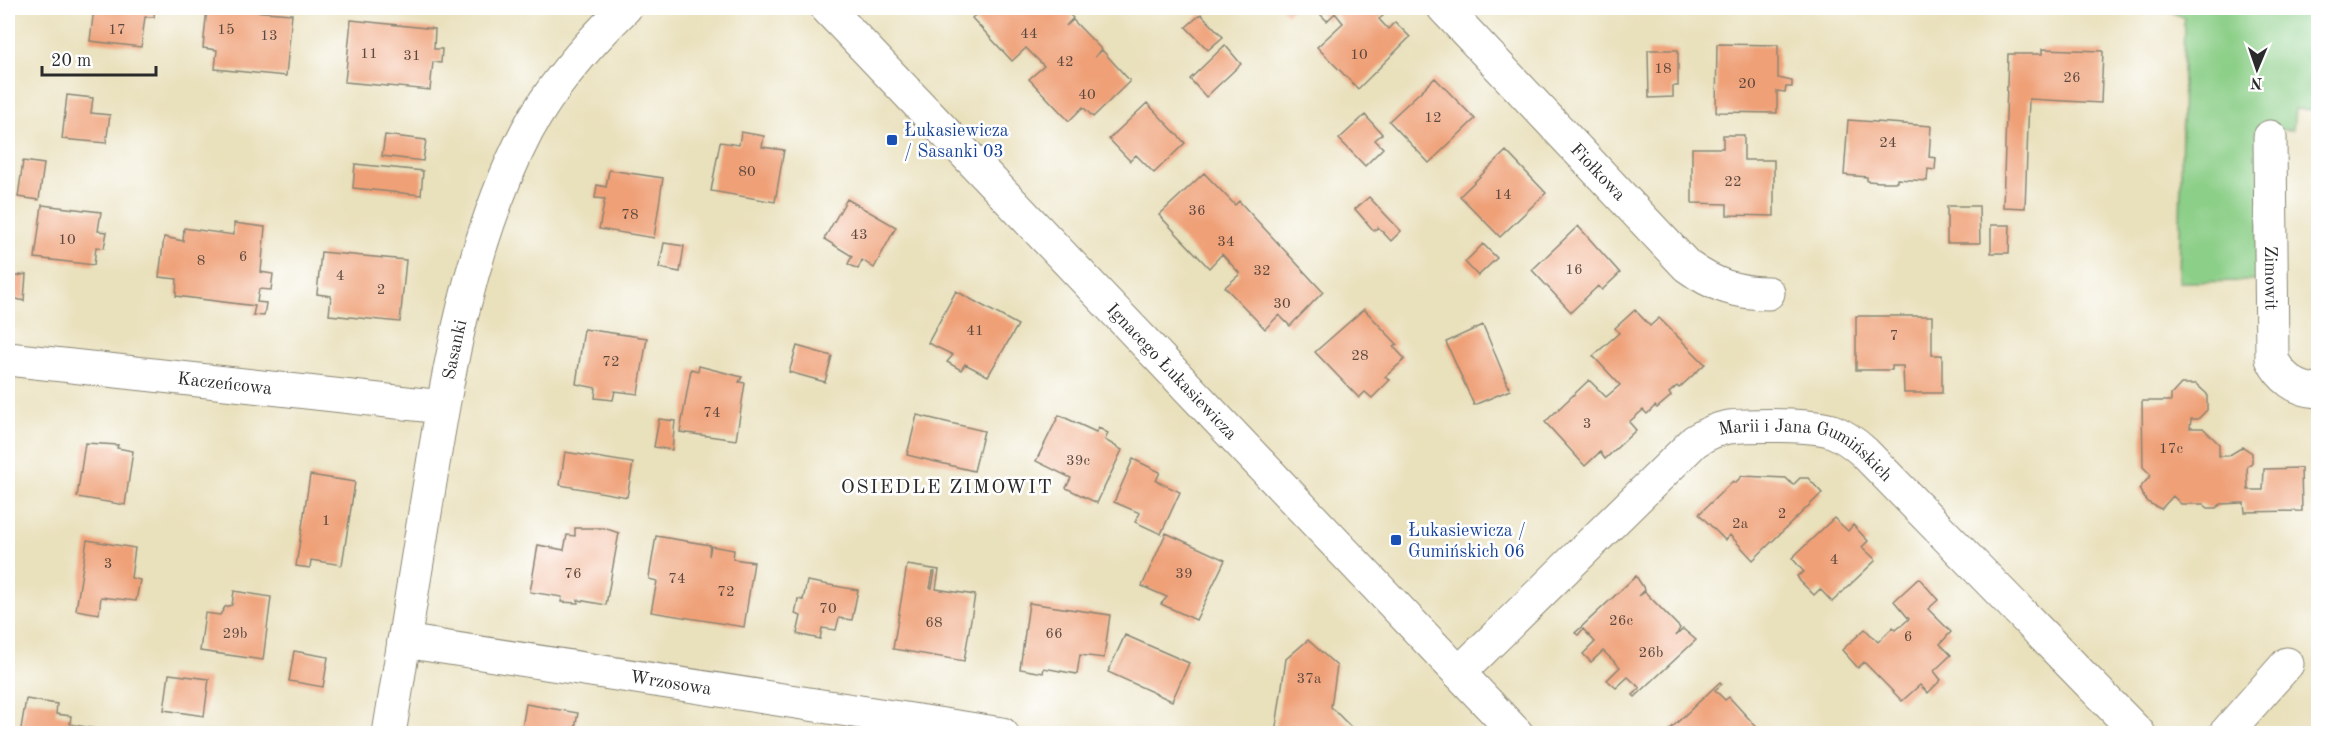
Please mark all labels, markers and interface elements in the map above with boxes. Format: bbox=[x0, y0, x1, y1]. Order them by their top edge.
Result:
house number: 17 bbox=[108, 23, 126, 38]
house number: 15 bbox=[217, 23, 235, 38]
house number: 44 bbox=[1020, 27, 1038, 42]
house number: 13 bbox=[260, 29, 278, 44]
scale bar bbox=[42, 39, 156, 77]
north arrow bbox=[2227, 39, 2287, 99]
house number: 11 bbox=[360, 47, 378, 62]
house number: 10 bbox=[1350, 48, 1368, 63]
house number: 31 bbox=[403, 49, 421, 64]
text: 20 m bbox=[51, 52, 91, 70]
house number: 42 bbox=[1056, 55, 1074, 70]
house number: 18 bbox=[1654, 62, 1672, 77]
house number: 26 bbox=[2063, 71, 2081, 86]
text: N bbox=[2249, 74, 2263, 90]
house number: 20 bbox=[1738, 77, 1756, 92]
house number: 40 bbox=[1078, 88, 1096, 103]
house number: 12 bbox=[1424, 111, 1442, 126]
place label: Łukasiewicza / Sasanki 03 bbox=[904, 122, 1009, 161]
marker: Łukasiewicza / Sasanki 03 bbox=[885, 133, 899, 147]
house number: 24 bbox=[1879, 136, 1897, 151]
street label: Fiołkowa bbox=[1567, 140, 1629, 205]
house number: 80 bbox=[738, 165, 756, 180]
house number: 22 bbox=[1724, 175, 1742, 190]
house number: 14 bbox=[1494, 188, 1512, 203]
house number: 36 bbox=[1188, 204, 1206, 219]
house number: 78 bbox=[621, 208, 639, 223]
house number: 43 bbox=[850, 228, 868, 243]
house number: 10 bbox=[58, 233, 76, 248]
house number: 34 bbox=[1217, 235, 1235, 250]
street label: Zimowit bbox=[2261, 246, 2280, 310]
house number: 6 bbox=[239, 250, 247, 265]
house number: 8 bbox=[197, 254, 205, 269]
house number: 16 bbox=[1565, 263, 1583, 278]
house number: 32 bbox=[1253, 264, 1271, 279]
house number: 4 bbox=[336, 269, 344, 284]
house number: 2 bbox=[377, 283, 385, 298]
house number: 30 bbox=[1273, 297, 1291, 312]
street label: Ignacego Łukasiewicza bbox=[1103, 300, 1240, 443]
street label: Sasanki bbox=[440, 318, 470, 381]
house number: 41 bbox=[966, 324, 984, 339]
house number: 7 bbox=[1890, 329, 1898, 344]
house number: 28 bbox=[1351, 349, 1369, 364]
house number: 72 bbox=[602, 355, 620, 370]
street label: Kaczeńcowa bbox=[176, 370, 273, 398]
house number: 74 bbox=[703, 406, 721, 421]
house number: 3 bbox=[1583, 417, 1591, 432]
street label: Marii i Jana Gumińskich bbox=[1717, 418, 1896, 486]
house number: 17c bbox=[2159, 442, 2183, 457]
house number: 39c bbox=[1066, 454, 1090, 469]
district label: OSIEDLE ZIMOWIT bbox=[841, 478, 1053, 498]
house number: 2 bbox=[1778, 507, 1786, 522]
house number: 1 bbox=[322, 514, 330, 529]
house number: 2a bbox=[1732, 517, 1749, 532]
place label: Łukasiewicza / Gumińskich 06 bbox=[1408, 522, 1526, 561]
marker: Łukasiewicza / Gumińskich 06 bbox=[1389, 533, 1403, 547]
house number: 4 bbox=[1830, 553, 1838, 568]
house number: 3 bbox=[104, 557, 112, 572]
house number: 76 bbox=[564, 567, 582, 582]
house number: 39 bbox=[1175, 567, 1193, 582]
house number: 74 bbox=[668, 572, 686, 587]
house number: 72 bbox=[717, 585, 735, 600]
house number: 70 bbox=[819, 602, 837, 617]
house number: 26c bbox=[1609, 614, 1633, 629]
house number: 68 bbox=[925, 616, 943, 631]
house number: 29b bbox=[222, 627, 248, 642]
house number: 66 bbox=[1045, 627, 1063, 642]
house number: 6 bbox=[1904, 630, 1912, 645]
house number: 26b bbox=[1638, 646, 1664, 661]
street label: Wrzosowa bbox=[629, 668, 713, 699]
house number: 37a bbox=[1297, 672, 1322, 687]

